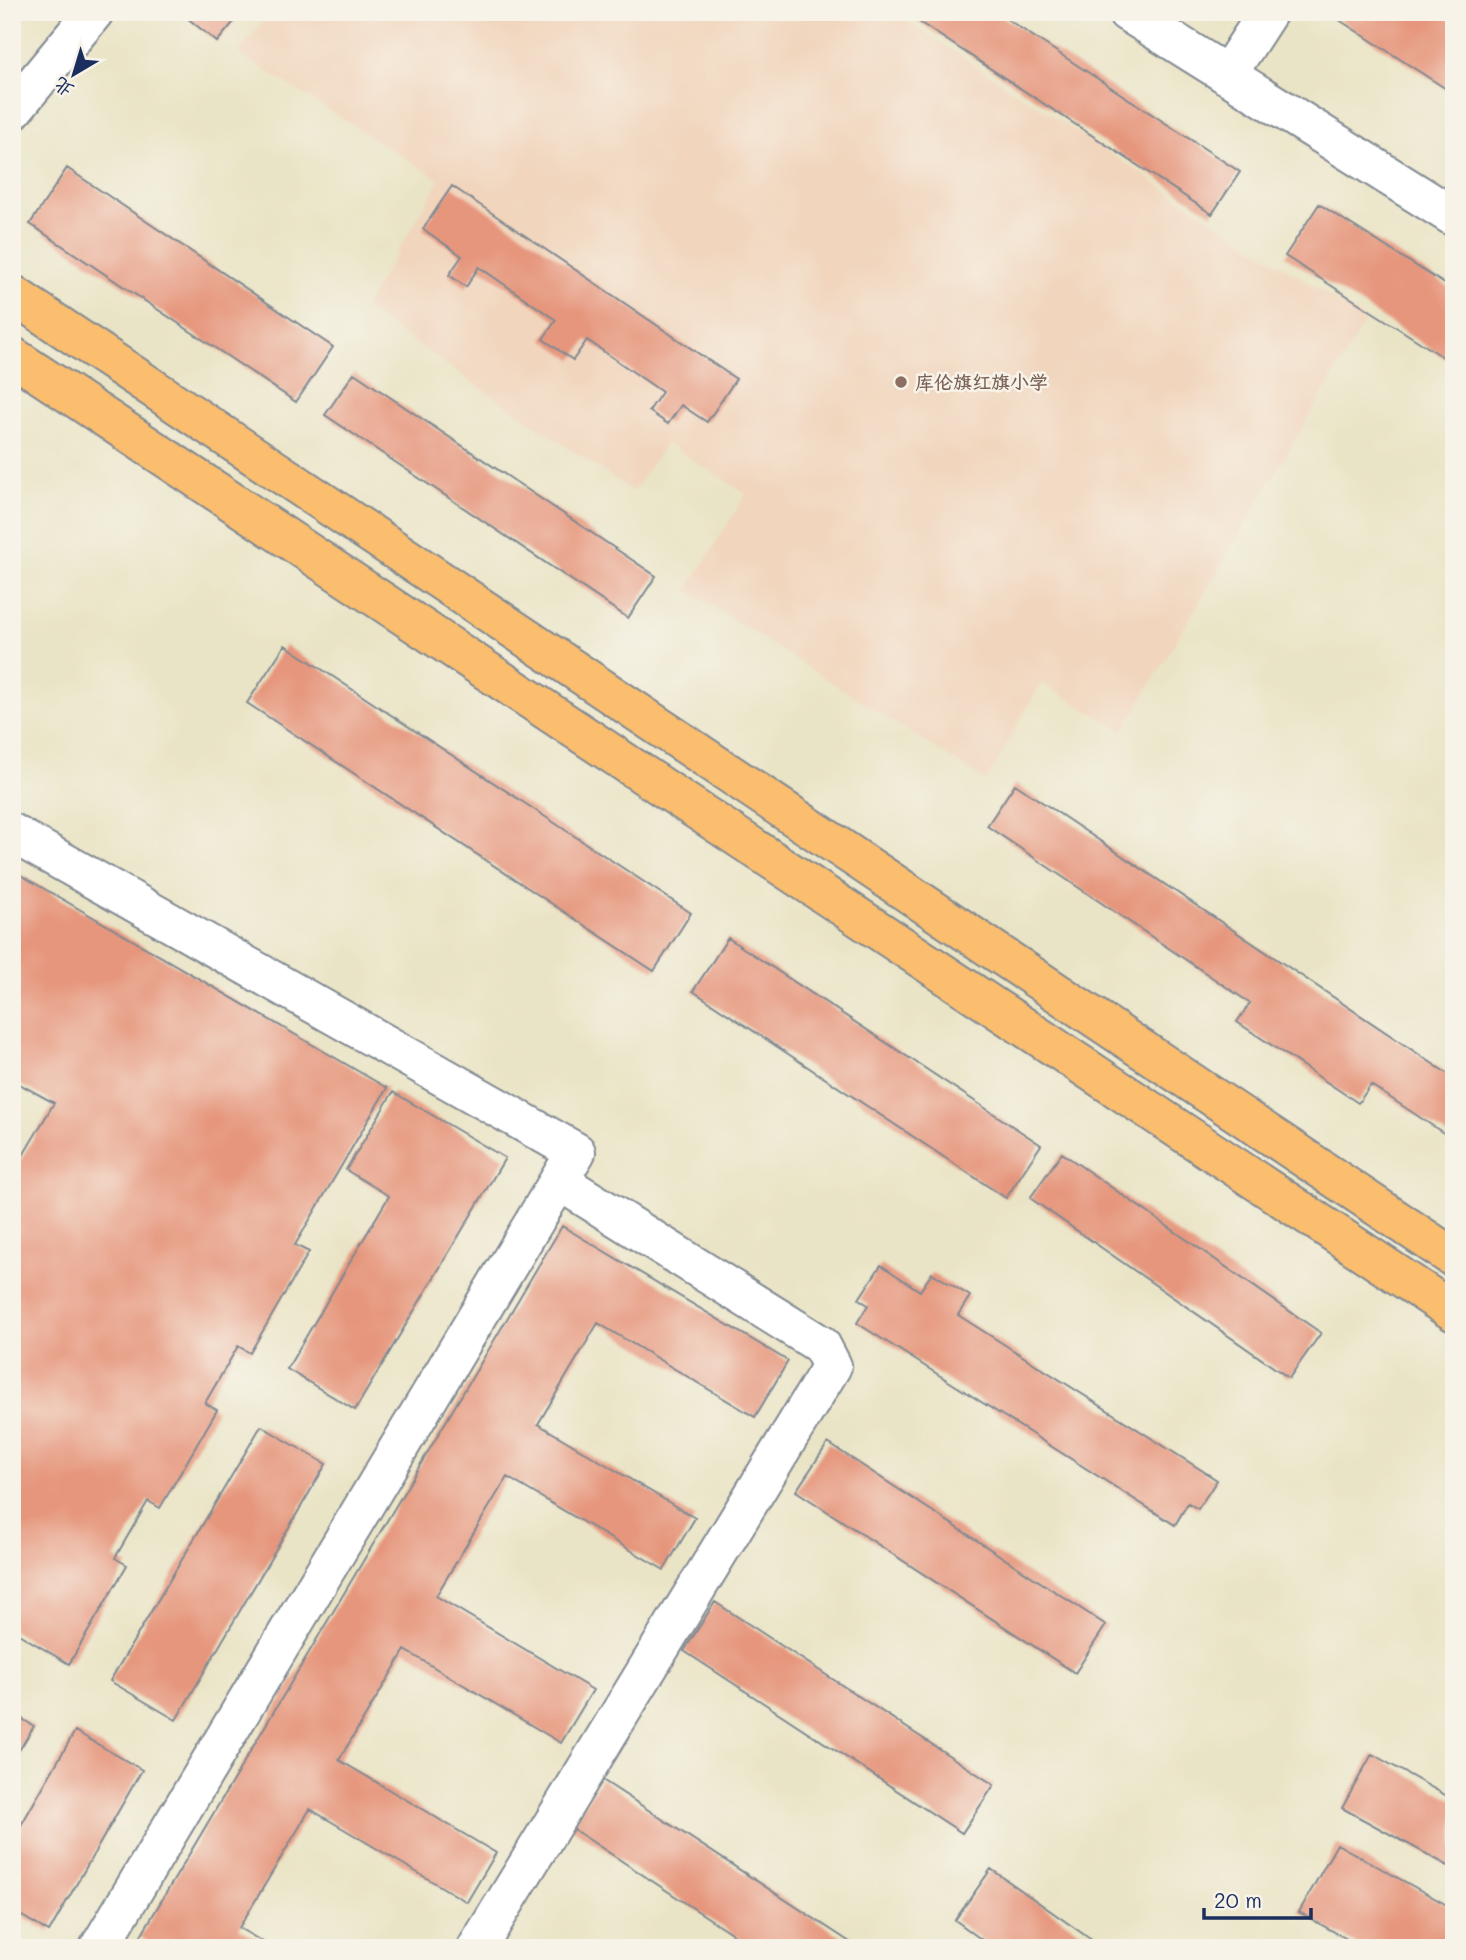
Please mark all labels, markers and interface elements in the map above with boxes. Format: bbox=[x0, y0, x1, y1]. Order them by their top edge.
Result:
north arrow bbox=[38, 38, 108, 108]
text: 北 bbox=[48, 72, 78, 103]
place label: 库伦旗红旗小学 bbox=[915, 369, 1048, 394]
marker: 库伦旗红旗小学 bbox=[893, 374, 909, 390]
scale bar bbox=[1204, 1876, 1310, 1920]
text: 20 m bbox=[1214, 1886, 1262, 1913]

